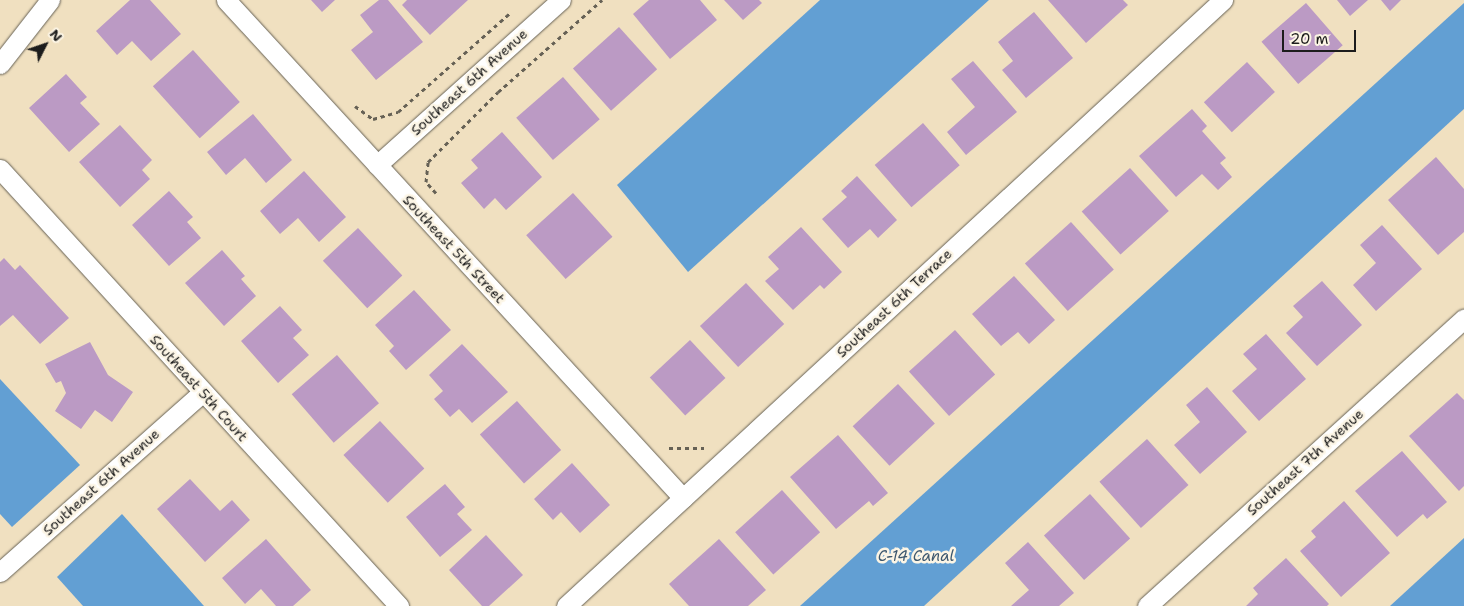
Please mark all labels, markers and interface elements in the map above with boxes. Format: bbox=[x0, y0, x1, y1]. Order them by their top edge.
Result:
north arrow bbox=[20, 20, 70, 70]
scale bar bbox=[1284, 20, 1358, 52]
text: N bbox=[46, 25, 67, 45]
street label: Southeast 6th Avenue bbox=[407, 25, 531, 139]
text: 20 m bbox=[1290, 29, 1329, 49]
street label: Southeast 5th Street bbox=[400, 191, 508, 307]
street label: Southeast 6th Terrace bbox=[833, 245, 955, 361]
street label: Southeast 5th Court bbox=[147, 331, 251, 445]
street label: Southeast 7th Avenue bbox=[1243, 405, 1367, 519]
street label: Southeast 6th Avenue bbox=[39, 425, 163, 539]
water label: C-14 Canal bbox=[878, 548, 954, 566]

